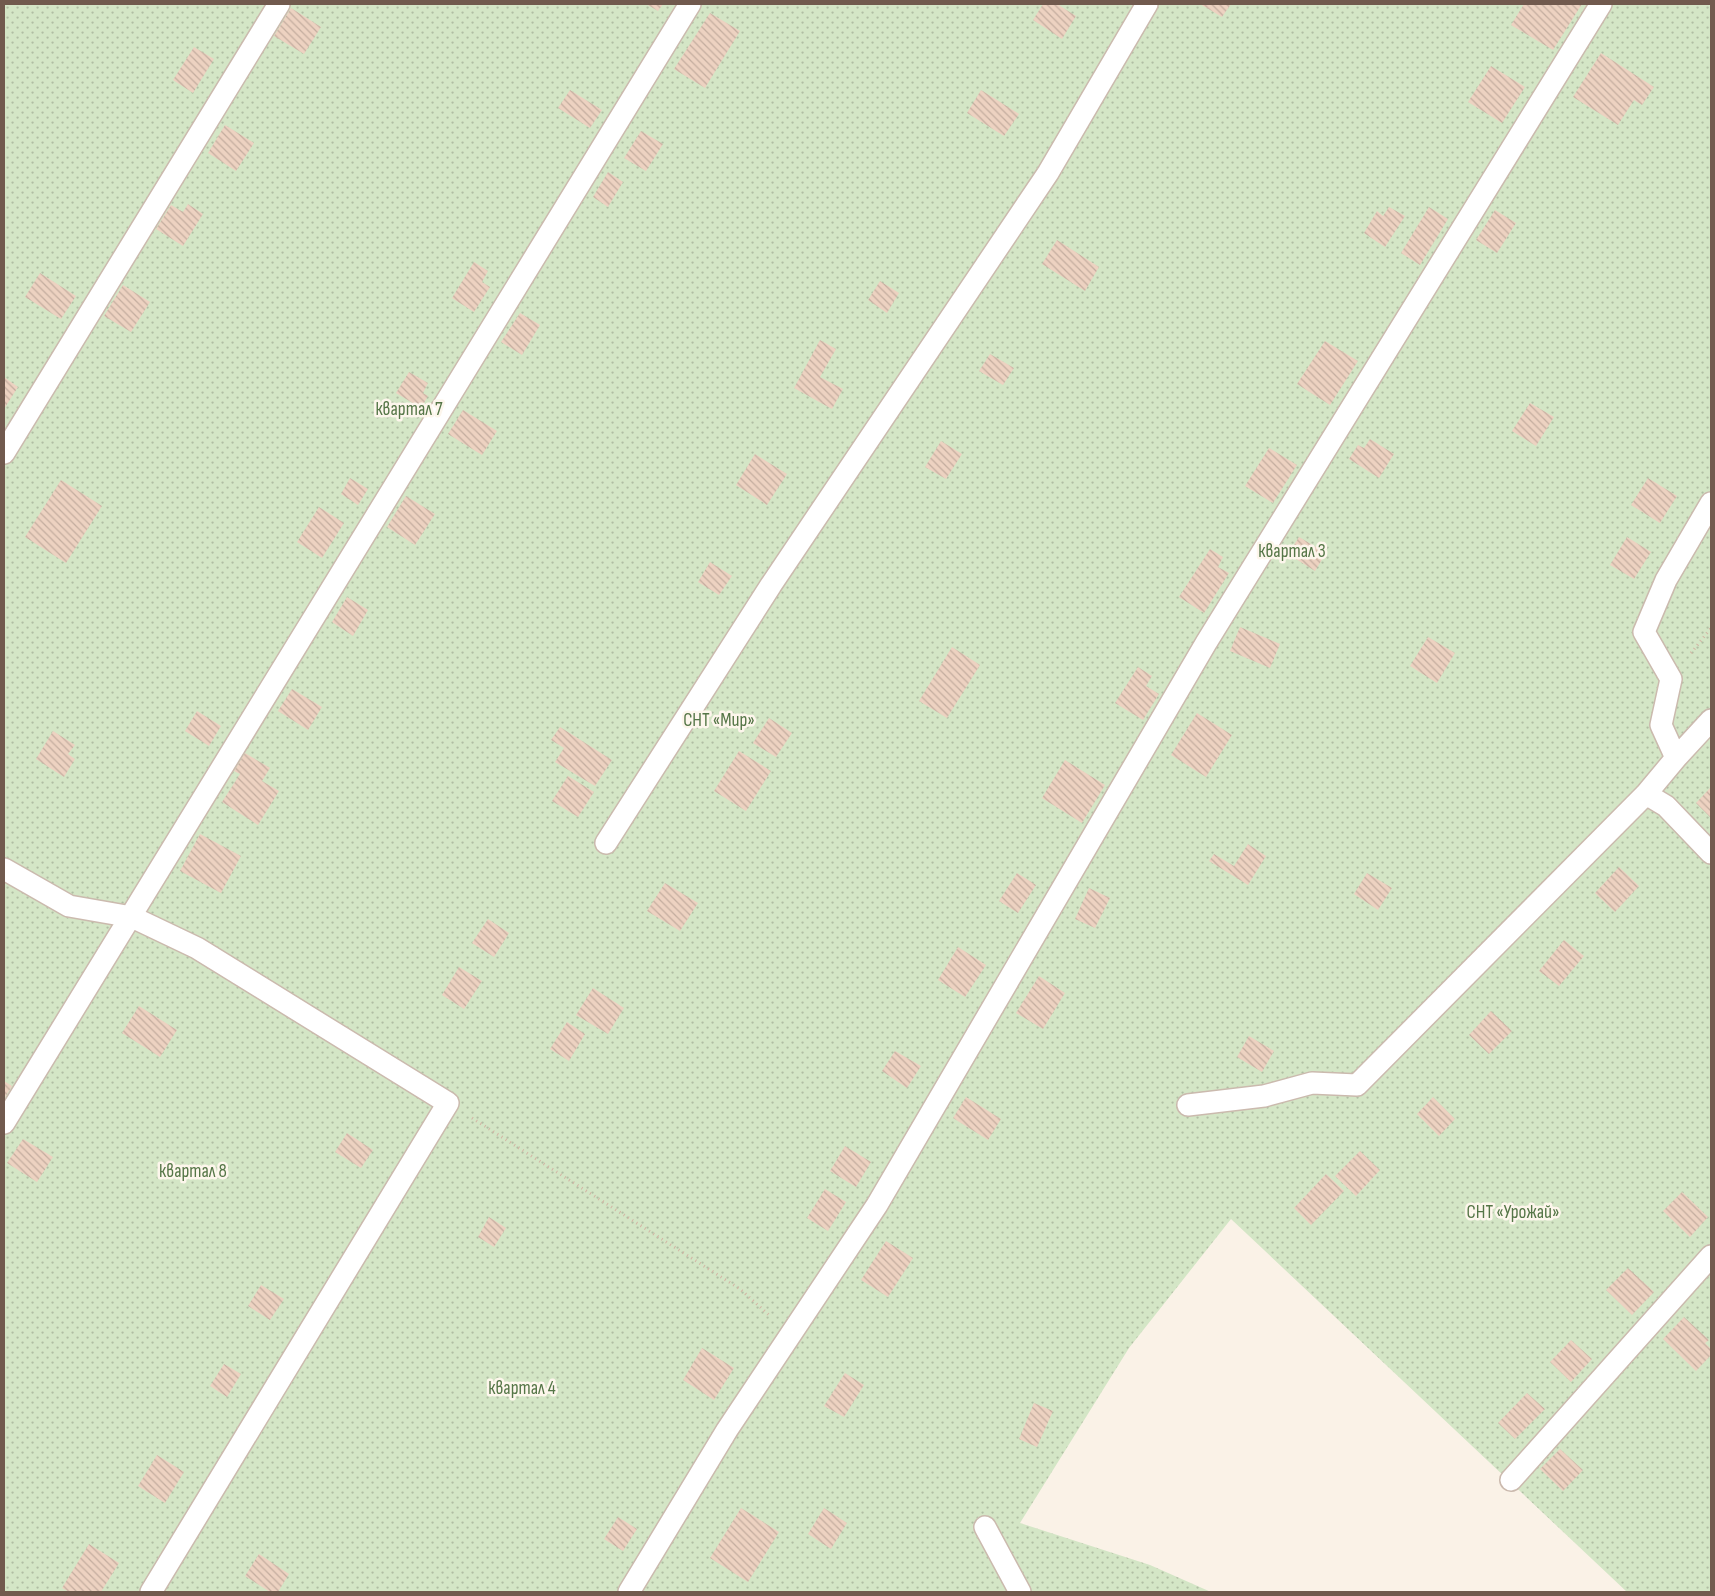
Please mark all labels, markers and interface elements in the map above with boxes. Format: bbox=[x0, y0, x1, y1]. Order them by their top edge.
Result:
park label: квартал 7 bbox=[375, 398, 443, 421]
park label: квартал 3 bbox=[1258, 540, 1326, 563]
park label: СНТ «Мир» bbox=[683, 709, 755, 732]
park label: квартал 8 bbox=[159, 1160, 227, 1183]
park label: СНТ «Урожай» bbox=[1467, 1201, 1559, 1224]
park label: квартал 4 bbox=[488, 1377, 556, 1400]

